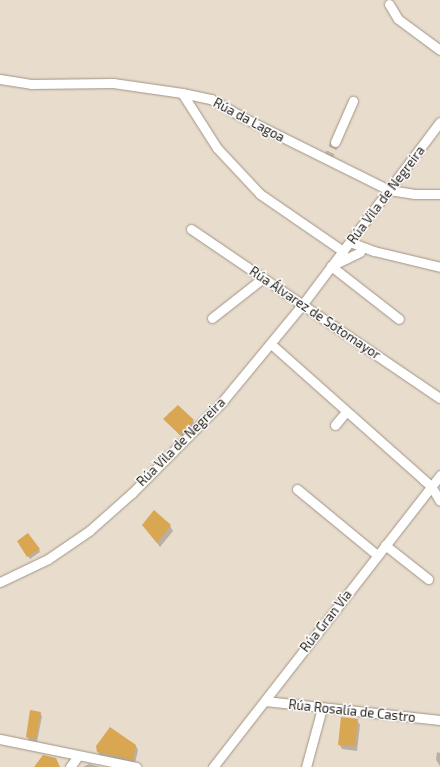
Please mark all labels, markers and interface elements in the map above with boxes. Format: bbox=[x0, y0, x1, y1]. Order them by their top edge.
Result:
street label: Rúa da Lagoa bbox=[211, 95, 287, 145]
street label: Rúa Vila de Negreira bbox=[344, 143, 428, 247]
street label: Rúa Álvarez de Sotomayor bbox=[246, 263, 384, 363]
street label: Rúa Vila de Negreira bbox=[133, 394, 229, 490]
street label: Rúa Gran Vía bbox=[297, 587, 355, 655]
street label: Rúa Rosalía de Castro bbox=[288, 697, 416, 725]

